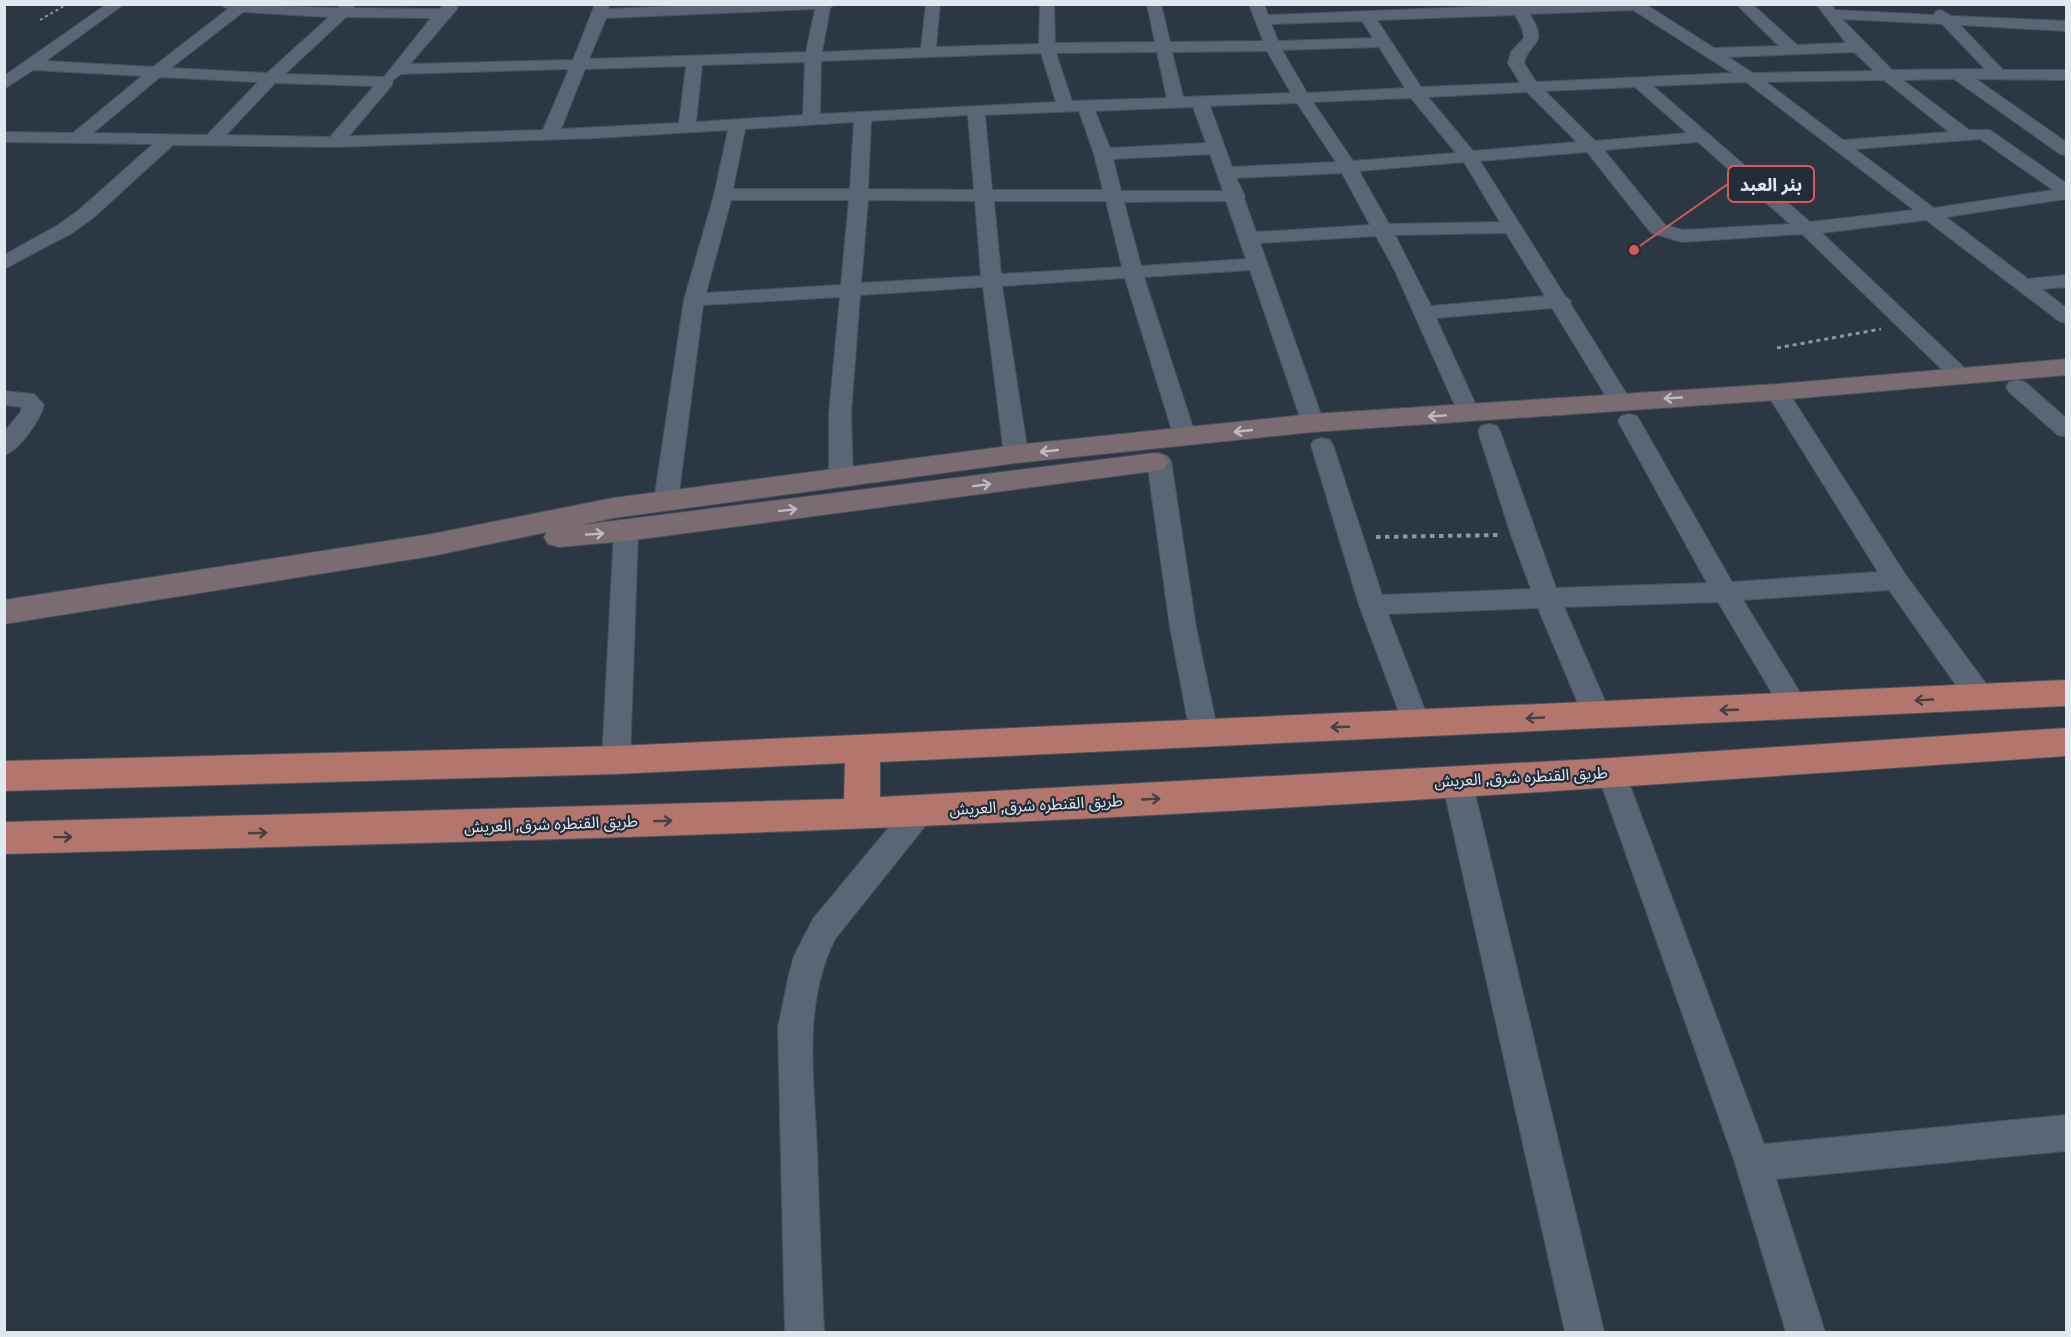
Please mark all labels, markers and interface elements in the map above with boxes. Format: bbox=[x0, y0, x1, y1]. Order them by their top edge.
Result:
callout: بئر العبد bbox=[1728, 166, 1814, 202]
text: بئر العبد bbox=[1740, 174, 1802, 196]
one-way arrow bbox=[1664, 392, 1684, 403]
one-way arrow bbox=[1427, 410, 1447, 421]
one-way arrow bbox=[1233, 426, 1253, 437]
one-way arrow bbox=[1039, 446, 1059, 457]
one-way arrow bbox=[971, 479, 991, 490]
one-way arrow bbox=[778, 505, 798, 516]
one-way arrow bbox=[584, 528, 604, 539]
one-way arrow bbox=[1915, 695, 1935, 706]
one-way arrow bbox=[1720, 704, 1740, 715]
one-way arrow bbox=[1525, 713, 1545, 724]
one-way arrow bbox=[1330, 721, 1350, 732]
street label: طريق القنطره شرق, العريش bbox=[1434, 763, 1609, 792]
street label: طريق القنطره شرق, العريش bbox=[949, 791, 1124, 820]
one-way arrow bbox=[1141, 793, 1161, 804]
street label: طريق القنطره شرق, العريش bbox=[464, 811, 638, 838]
one-way arrow bbox=[652, 815, 672, 827]
one-way arrow bbox=[247, 827, 267, 838]
one-way arrow bbox=[52, 831, 72, 842]

